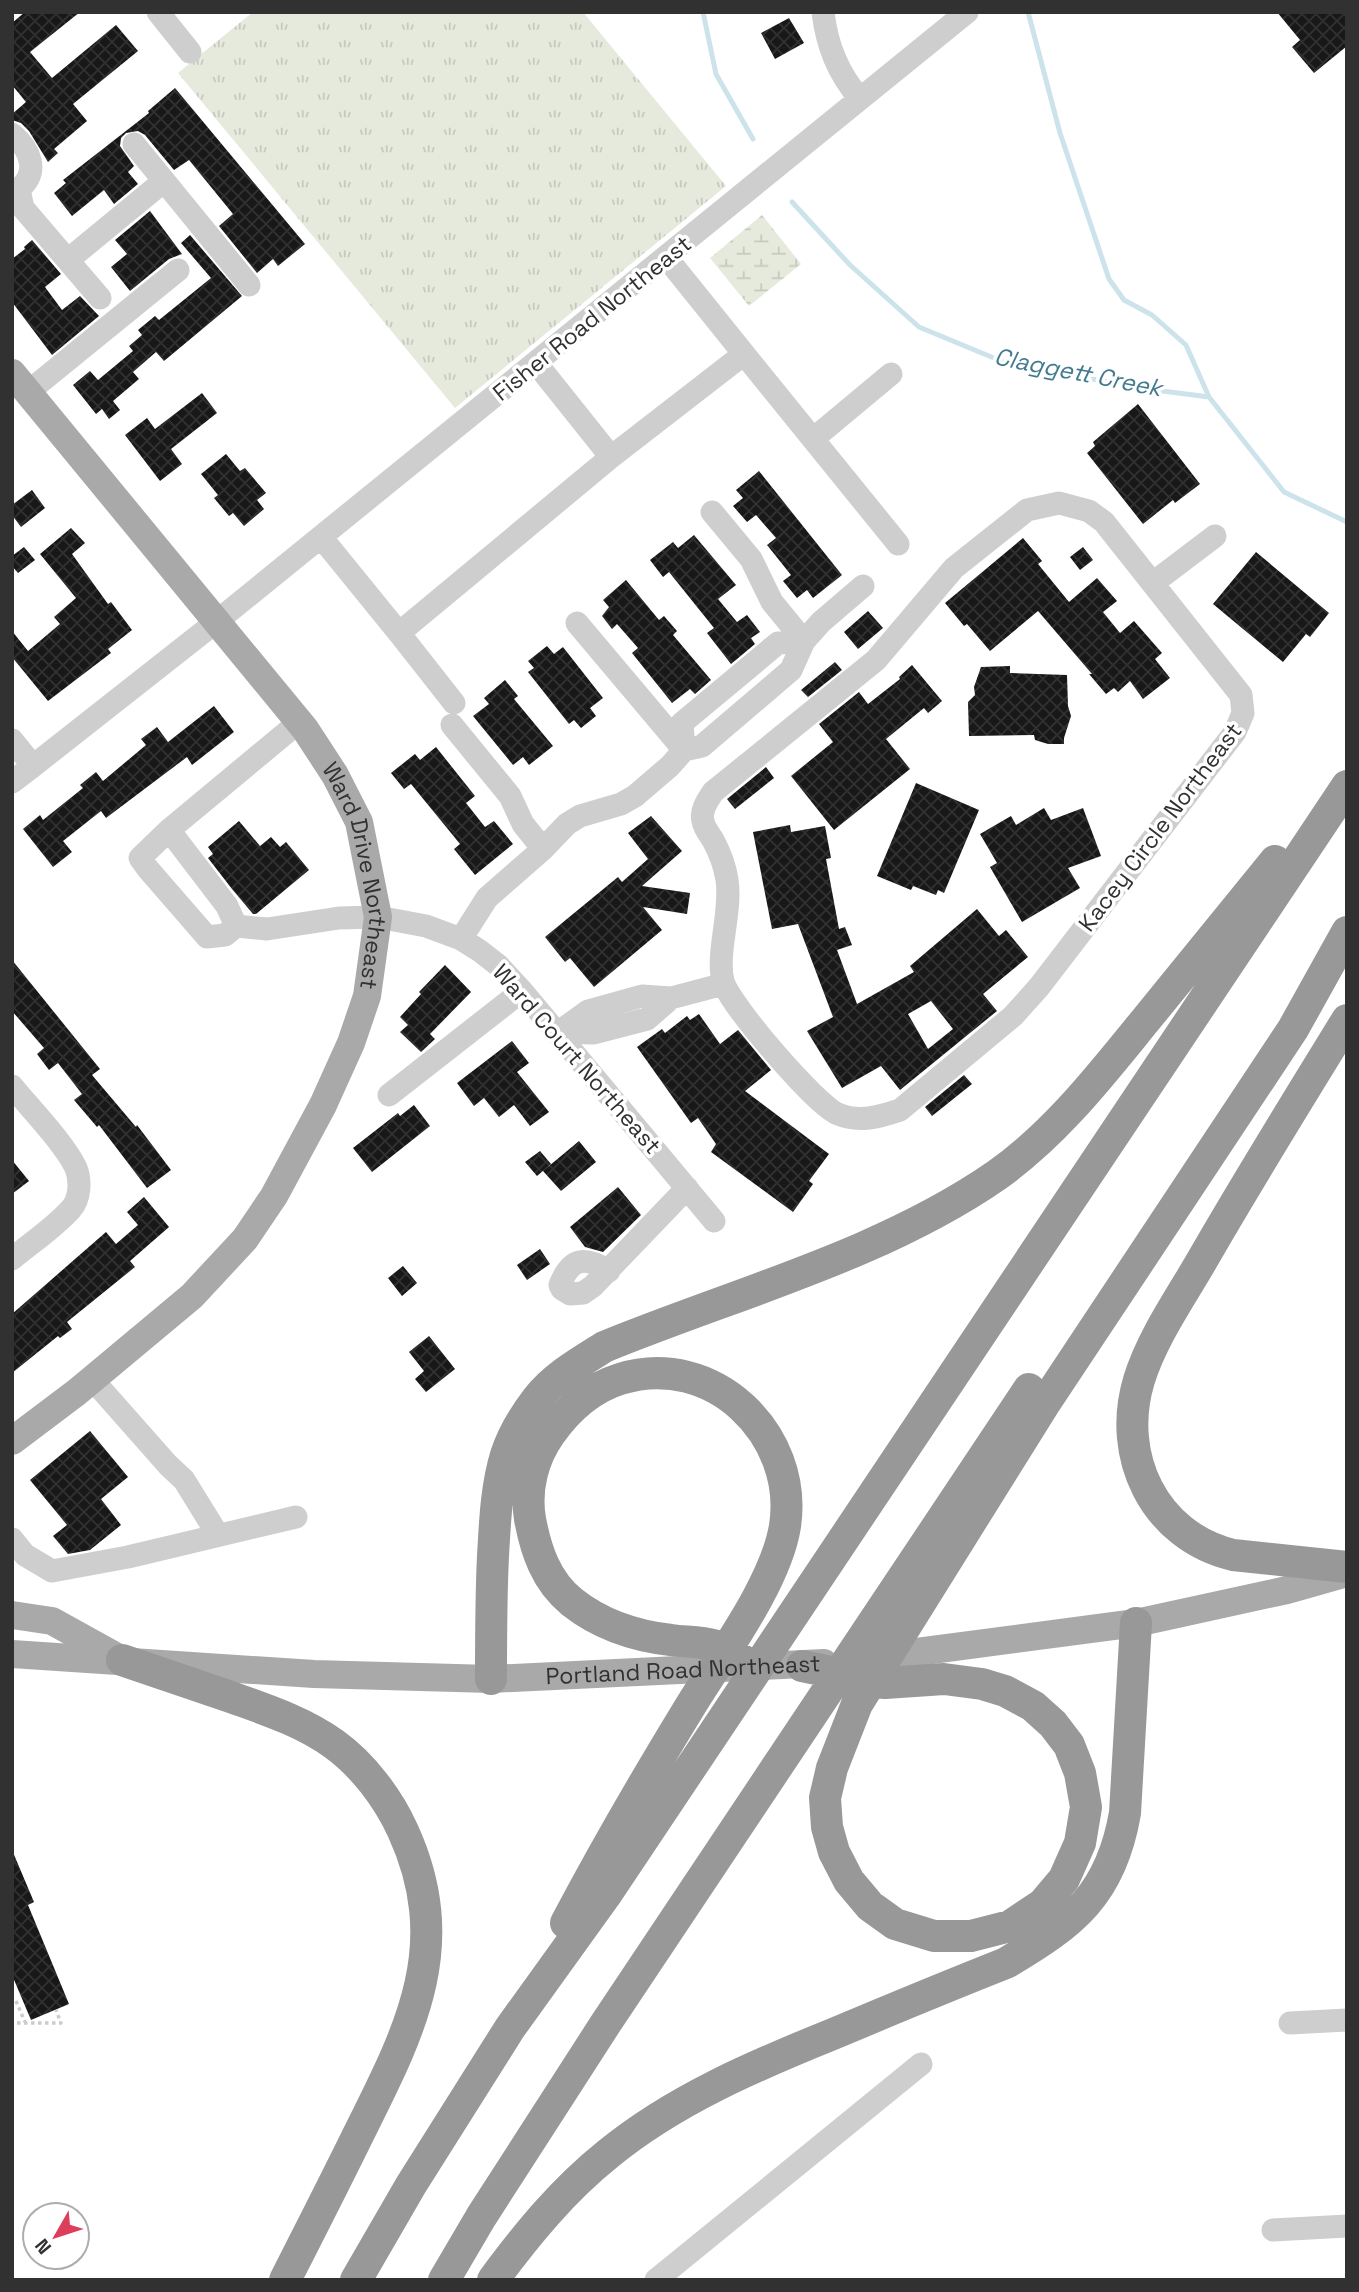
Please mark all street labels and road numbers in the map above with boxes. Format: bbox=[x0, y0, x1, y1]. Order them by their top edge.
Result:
street label: Fisher Road Northeast bbox=[487, 229, 697, 407]
street label: Kacey Circle Northeast bbox=[1072, 717, 1248, 937]
street label: Ward Drive Northeast bbox=[316, 756, 393, 991]
street label: Ward Court Northeast bbox=[486, 958, 668, 1160]
street label: Portland Road Northeast bbox=[545, 1648, 821, 1691]

